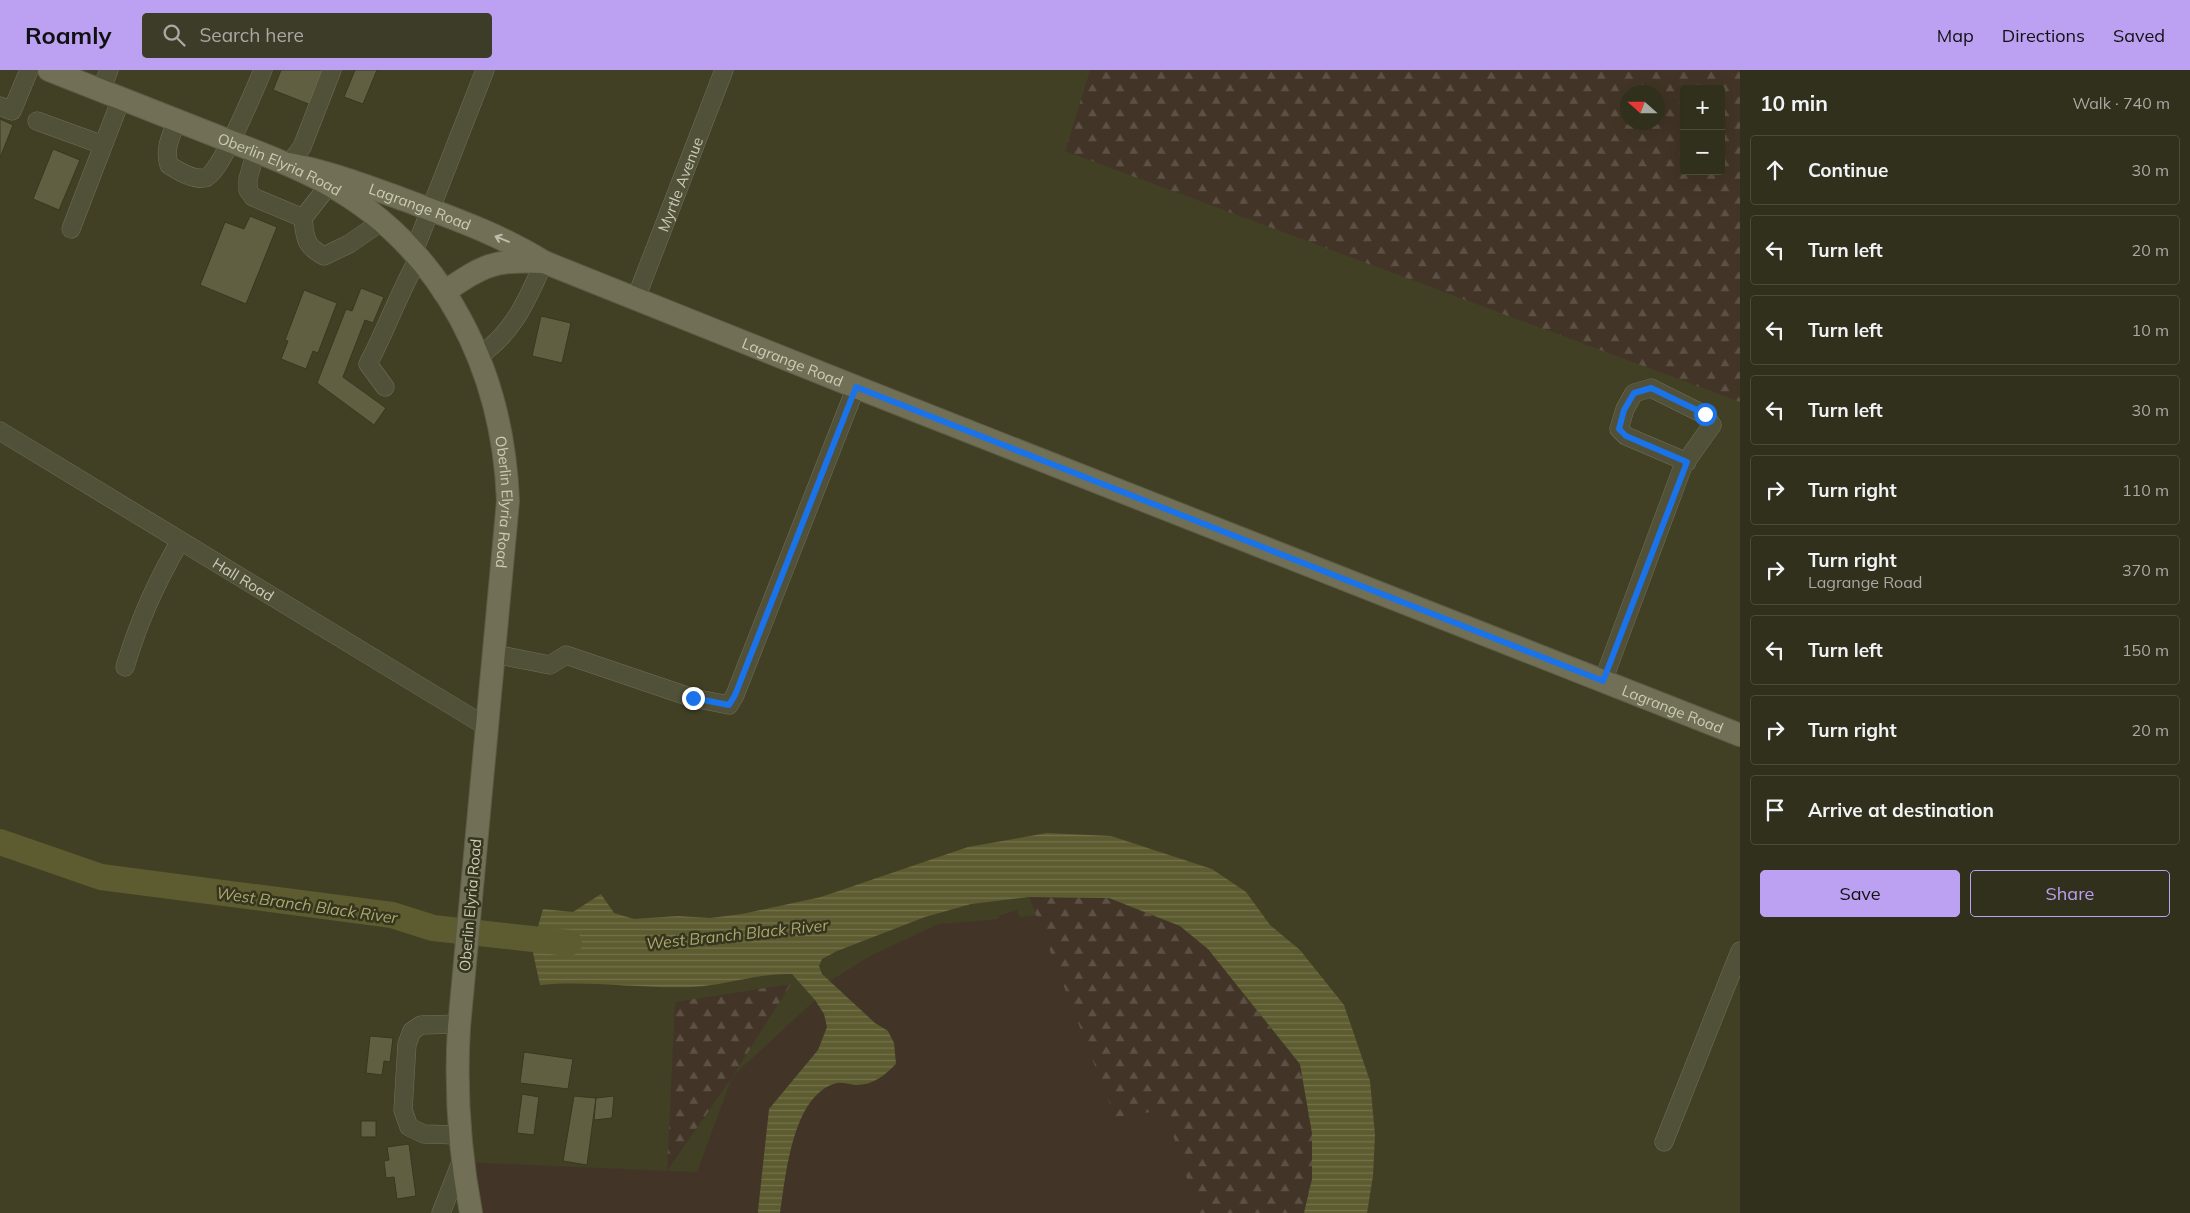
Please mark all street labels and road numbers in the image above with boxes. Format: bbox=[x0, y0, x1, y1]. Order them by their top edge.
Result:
street label: Oberlin Elyria Road bbox=[215, 128, 345, 199]
street label: Myrtle Avenue bbox=[653, 134, 707, 234]
street label: Lagrange Road bbox=[366, 178, 474, 234]
street label: Lagrange Road bbox=[739, 333, 846, 390]
street label: Oberlin Elyria Road bbox=[492, 434, 518, 569]
street label: Hall Road bbox=[209, 553, 278, 605]
street label: Lagrange Road bbox=[1619, 680, 1726, 737]
street label: Oberlin Elyria Road bbox=[455, 838, 485, 972]

